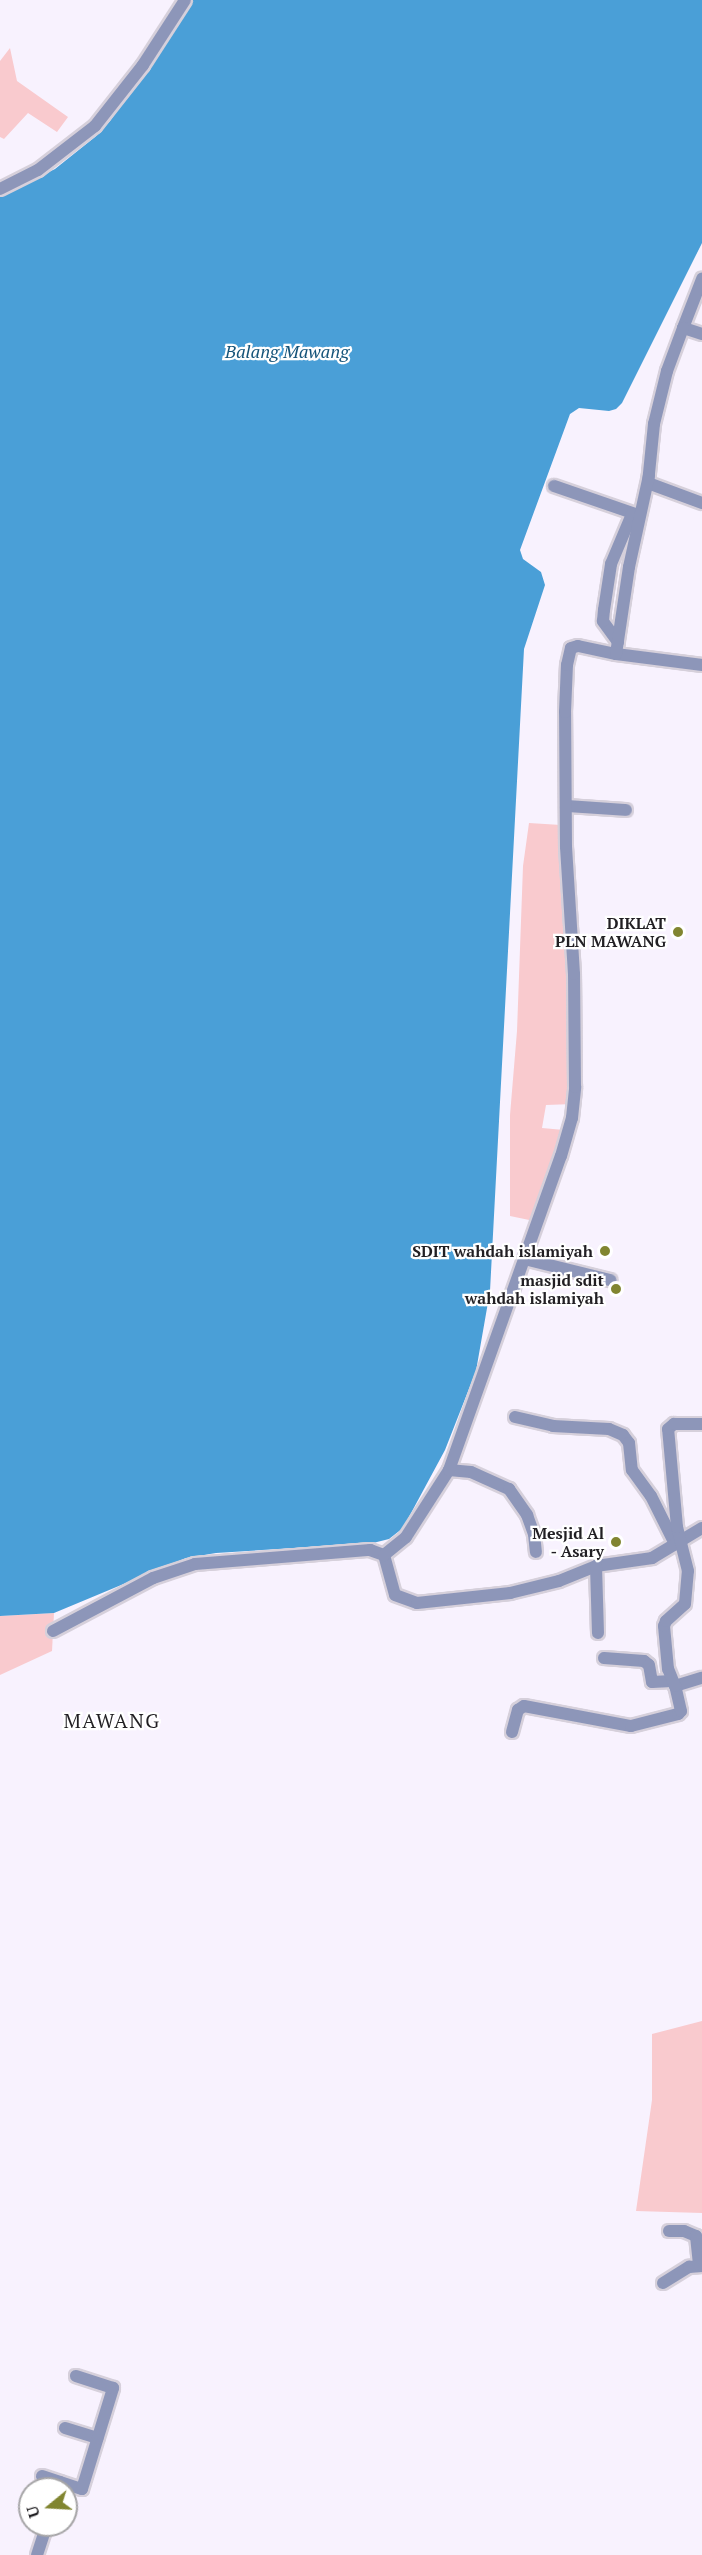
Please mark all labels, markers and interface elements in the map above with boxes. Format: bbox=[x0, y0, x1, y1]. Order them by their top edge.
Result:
water label: Balang Mawang bbox=[225, 340, 349, 362]
place label: DIKLAT PLN MAWANG bbox=[555, 913, 666, 951]
marker: DIKLAT PLN MAWANG bbox=[671, 925, 685, 939]
place label: SDIT wahdah islamiyah bbox=[412, 1241, 593, 1261]
marker: SDIT wahdah islamiyah bbox=[598, 1244, 612, 1258]
place label: masjid sdit wahdah islamiyah bbox=[465, 1270, 604, 1308]
marker: masjid sdit wahdah islamiyah bbox=[609, 1282, 623, 1296]
place label: Mesjid Al - Asary bbox=[532, 1523, 604, 1561]
marker: Mesjid Al - Asary bbox=[609, 1535, 623, 1549]
district label: MAWANG bbox=[63, 1708, 161, 1732]
north arrow bbox=[18, 2477, 78, 2537]
text: U bbox=[21, 2503, 45, 2521]

